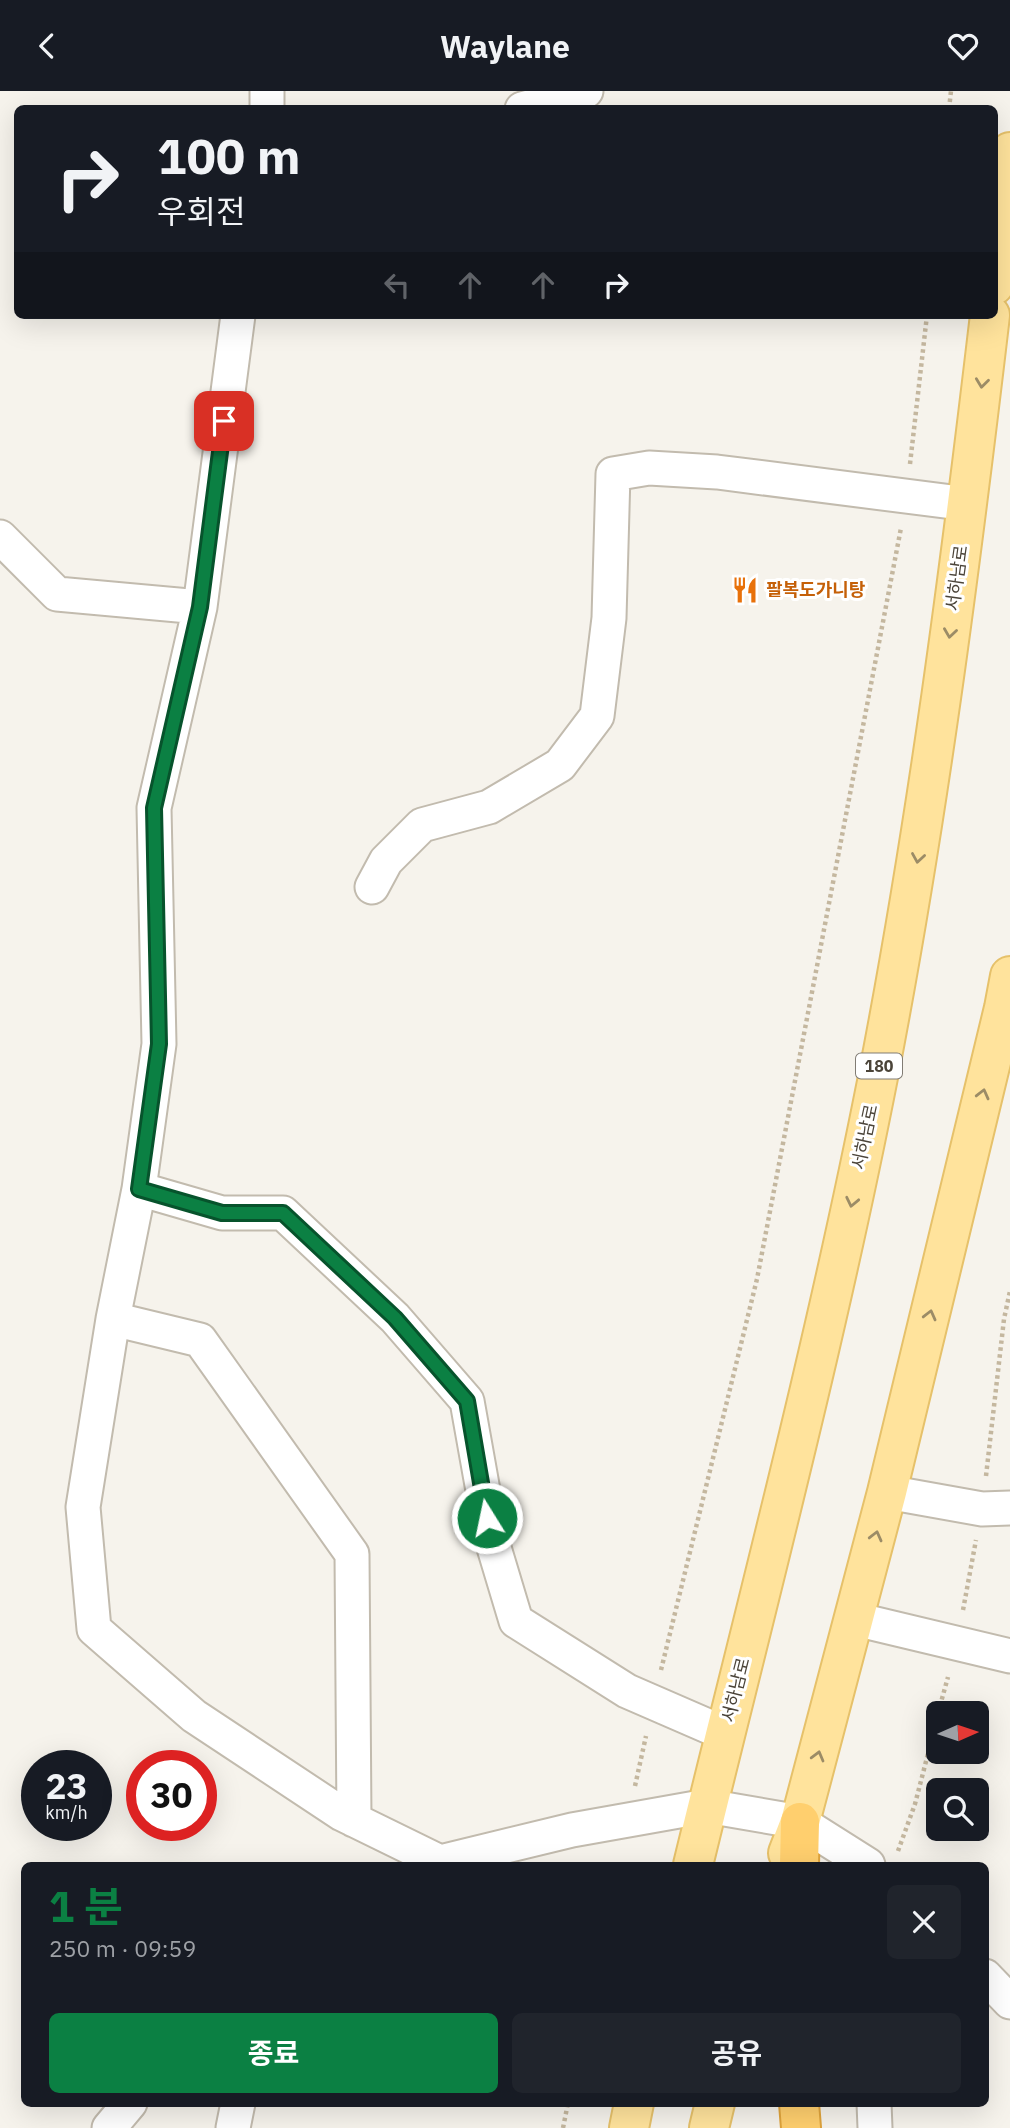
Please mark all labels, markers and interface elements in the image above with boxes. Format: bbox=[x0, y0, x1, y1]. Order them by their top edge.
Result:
text: Waylane bbox=[440, 25, 570, 67]
icon: back bbox=[28, 27, 66, 65]
icon: heart bbox=[944, 27, 982, 65]
text: 100 m bbox=[157, 124, 301, 187]
icon: right bbox=[42, 133, 133, 224]
text: 우회전 bbox=[157, 190, 245, 232]
icon: left bbox=[378, 266, 416, 304]
icon: ahead bbox=[451, 266, 489, 304]
icon: ahead bbox=[524, 266, 562, 304]
icon: right bbox=[597, 266, 635, 304]
one-way arrow bbox=[975, 377, 990, 389]
pin bbox=[194, 391, 254, 451]
icon: arrive bbox=[205, 402, 243, 440]
street label: 서하남로 bbox=[941, 544, 973, 612]
restaurant icon: 팔복도가니탕 bbox=[730, 575, 760, 605]
place label: 팔복도가니탕 bbox=[766, 578, 866, 601]
one-way arrow bbox=[942, 627, 957, 638]
one-way arrow bbox=[911, 852, 926, 864]
road number: 180 bbox=[856, 1053, 902, 1078]
one-way arrow bbox=[975, 1088, 989, 1100]
street label: 서하남로 bbox=[846, 1102, 883, 1172]
one-way arrow bbox=[845, 1196, 860, 1208]
one-way arrow bbox=[921, 1309, 936, 1321]
position arrow bbox=[450, 1481, 524, 1555]
one-way arrow bbox=[868, 1530, 882, 1542]
street label: 서하남로 bbox=[716, 1655, 755, 1725]
north arrow bbox=[926, 1701, 989, 1764]
map controls bbox=[926, 1701, 989, 1841]
speed limit sign: 30 bbox=[126, 1750, 217, 1841]
one-way arrow bbox=[810, 1750, 825, 1762]
text: 23 bbox=[45, 1763, 88, 1809]
button: search bbox=[926, 1778, 989, 1841]
text: km/h bbox=[45, 1801, 88, 1824]
text: 1 분 bbox=[49, 1879, 123, 1934]
button: close bbox=[887, 1885, 961, 1959]
text: 250 m · 09:59 bbox=[49, 1933, 196, 1963]
button: 종료 bbox=[49, 2013, 498, 2093]
button: 공유 bbox=[512, 2013, 961, 2093]

